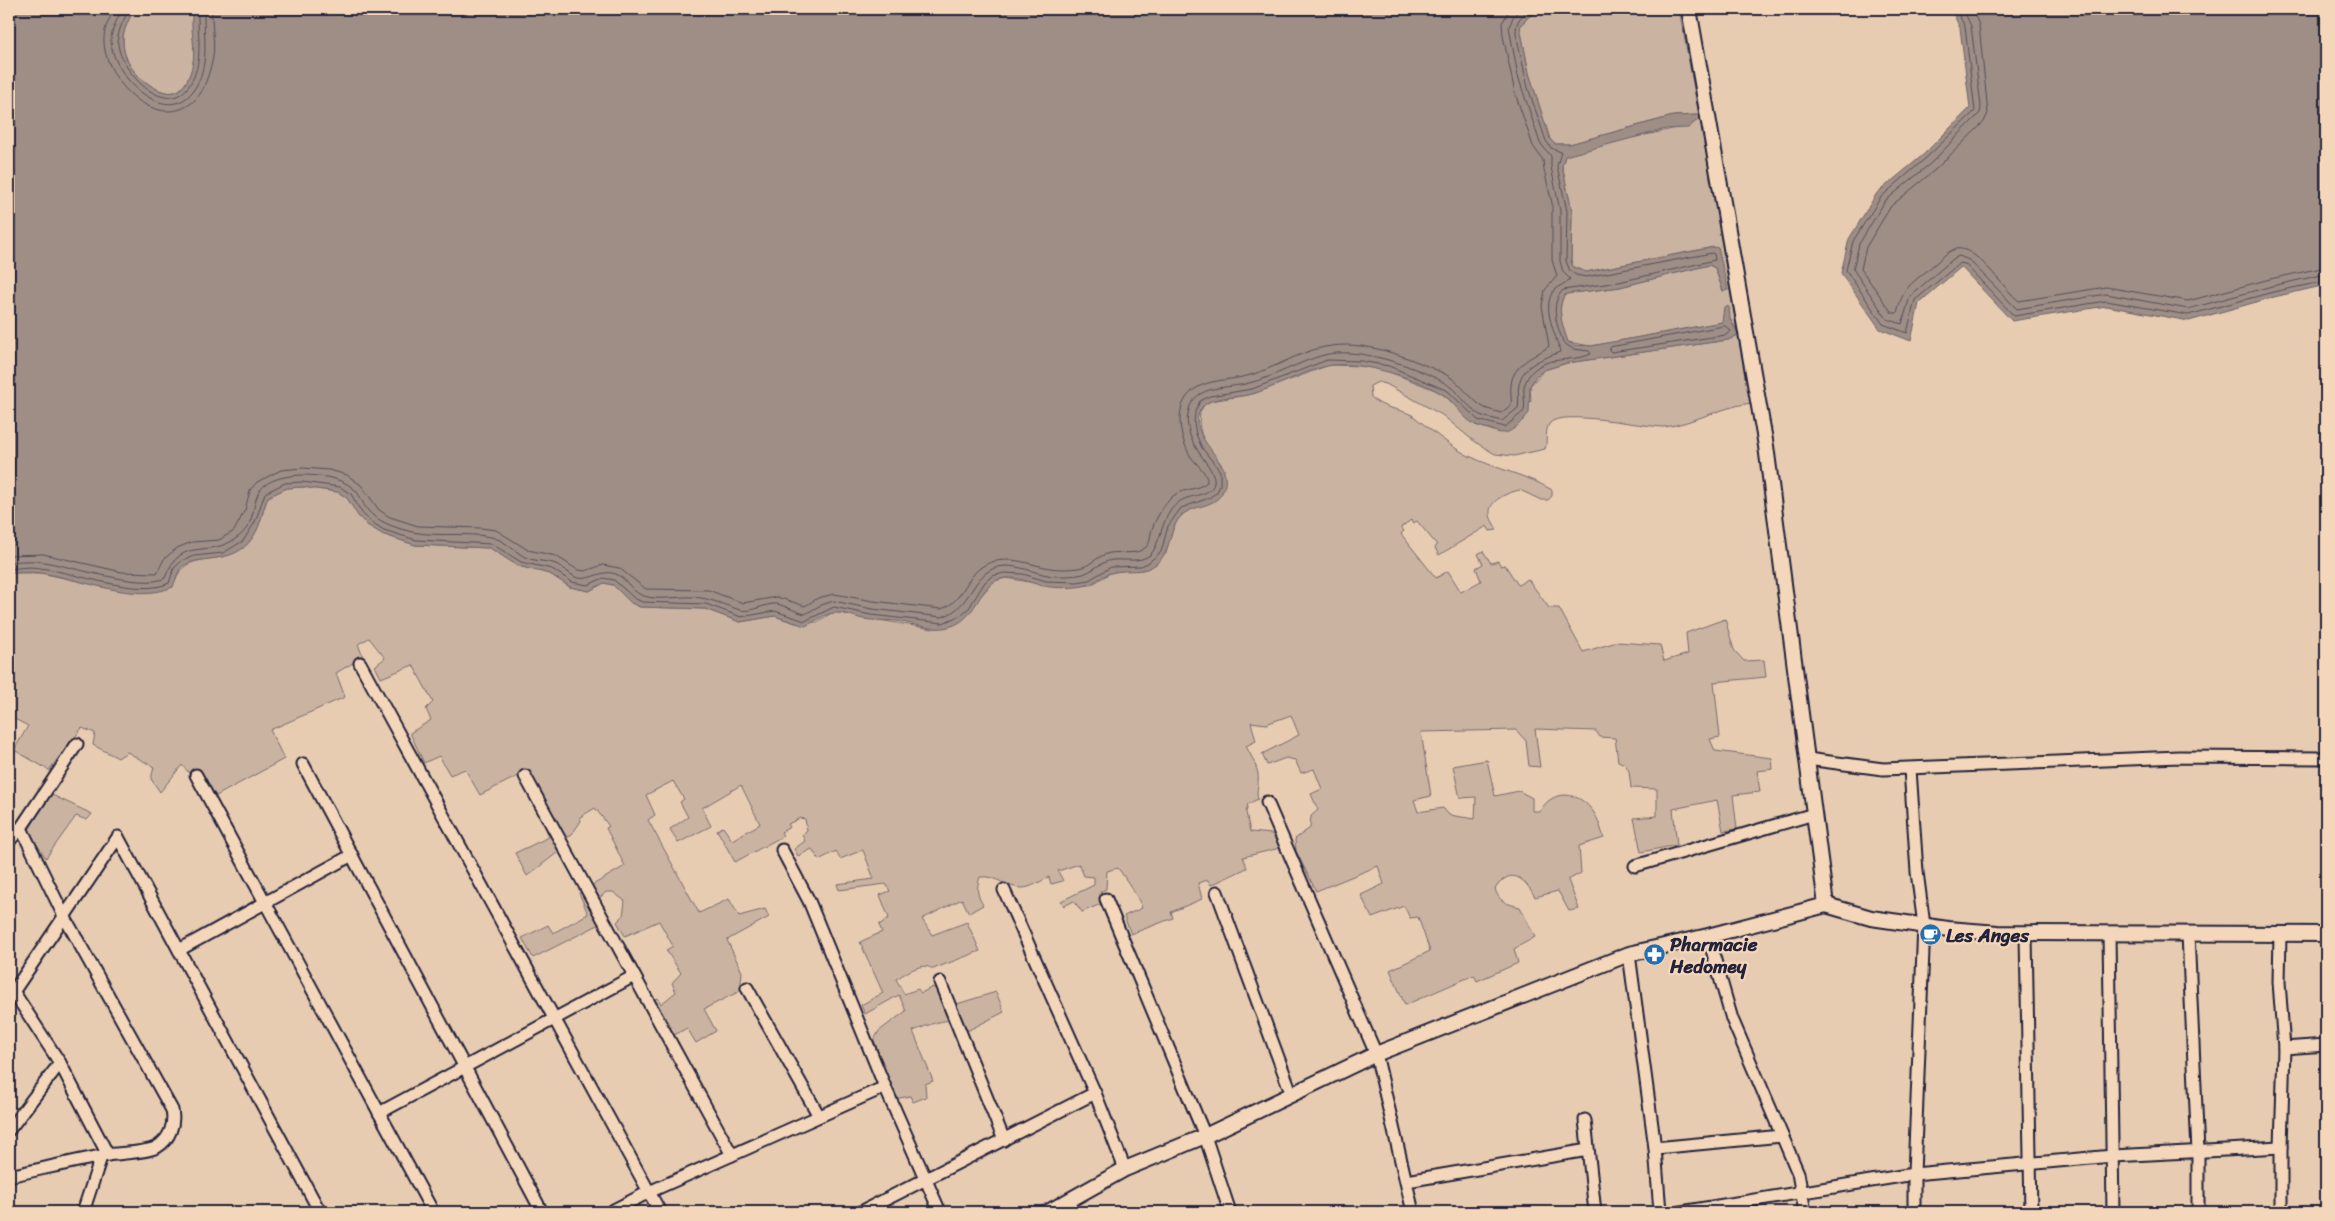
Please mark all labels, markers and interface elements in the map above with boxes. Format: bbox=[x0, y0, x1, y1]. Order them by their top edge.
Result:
place label: Les Anges bbox=[1946, 919, 2030, 952]
cafe icon: Les Anges bbox=[1918, 923, 1942, 947]
place label: Pharmacie Hedomey bbox=[1669, 928, 1758, 983]
pharmacy icon: Pharmacie Hedomey bbox=[1642, 943, 1666, 967]

